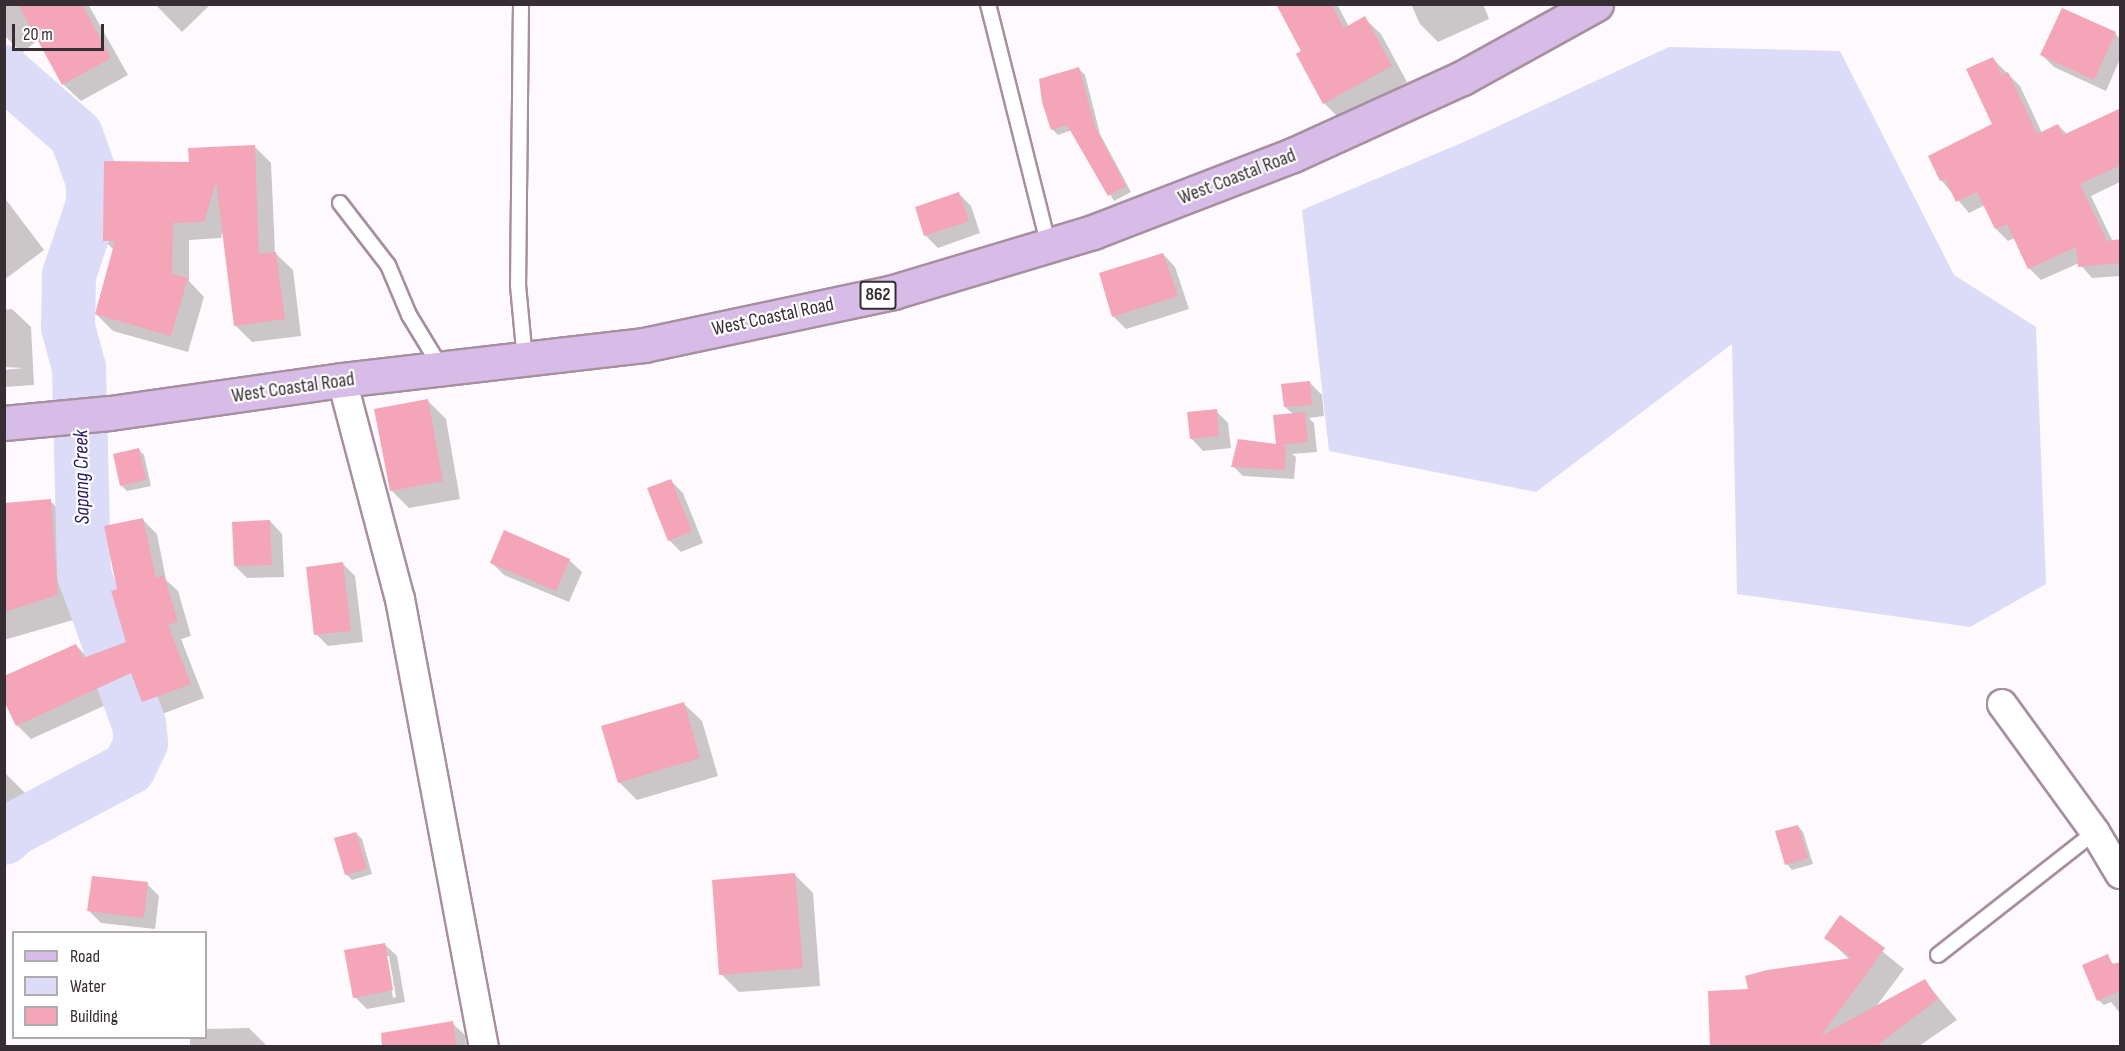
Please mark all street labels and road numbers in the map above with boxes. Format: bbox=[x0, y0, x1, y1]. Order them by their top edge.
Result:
street label: West Coastal Road bbox=[1175, 144, 1299, 210]
road number: 862 bbox=[858, 280, 898, 310]
street label: West Coastal Road bbox=[710, 292, 836, 342]
street label: West Coastal Road bbox=[230, 368, 356, 408]

